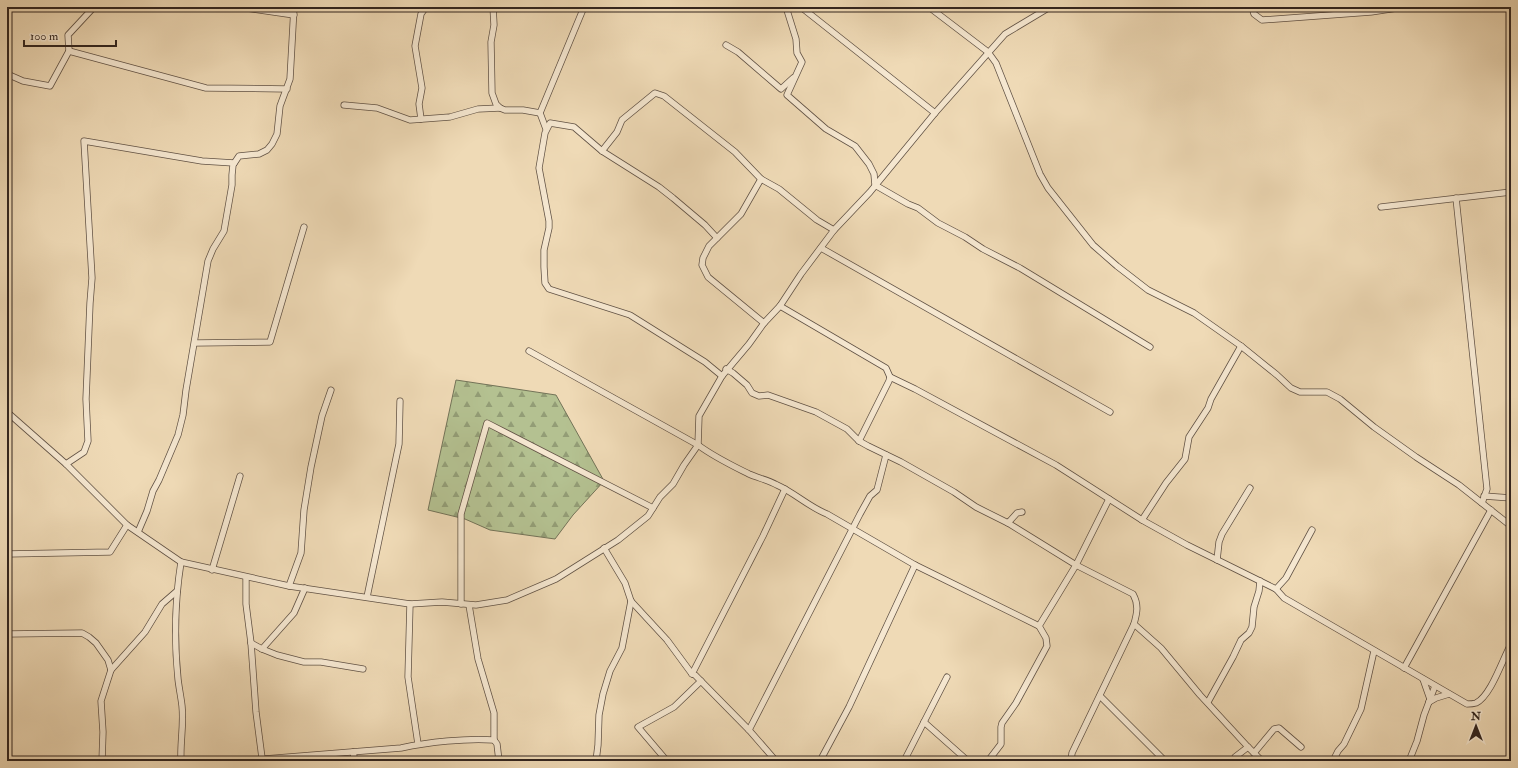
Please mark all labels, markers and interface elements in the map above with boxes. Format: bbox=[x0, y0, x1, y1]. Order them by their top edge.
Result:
scale bar bbox=[24, 22, 116, 48]
text: 100 m bbox=[30, 29, 59, 44]
north arrow bbox=[1456, 706, 1496, 746]
text: N bbox=[1470, 710, 1482, 723]

